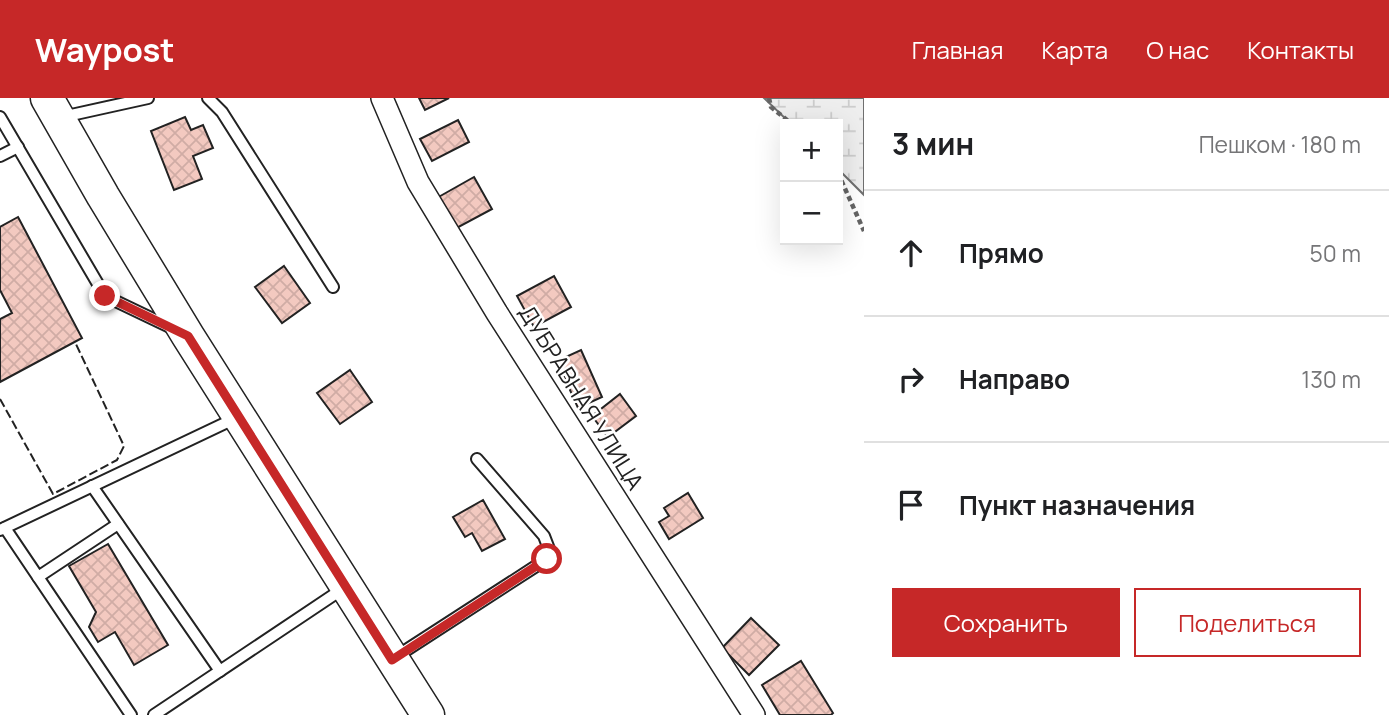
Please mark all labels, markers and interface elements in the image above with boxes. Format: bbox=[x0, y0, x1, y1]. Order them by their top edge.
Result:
text: Waypost bbox=[35, 27, 175, 72]
text: Главная bbox=[912, 33, 1003, 66]
text: Карта bbox=[1041, 33, 1108, 66]
text: О нас bbox=[1146, 33, 1209, 66]
text: Контакты bbox=[1247, 33, 1354, 66]
map controls bbox=[780, 119, 843, 245]
button: + bbox=[780, 119, 843, 182]
text: 3 мин bbox=[892, 123, 974, 164]
text: Пешком · 180 m bbox=[1199, 128, 1361, 160]
button: − bbox=[780, 182, 843, 245]
icon: ahead bbox=[892, 234, 930, 272]
text: Прямо bbox=[959, 235, 1044, 271]
text: 50 m bbox=[1310, 237, 1361, 269]
route end bbox=[89, 280, 120, 311]
street label: ДУБРАВНАЯ УЛИЦА bbox=[512, 298, 652, 496]
icon: right bbox=[892, 360, 930, 398]
text: Направо bbox=[959, 361, 1070, 397]
text: 130 m bbox=[1301, 363, 1361, 395]
icon: arrive bbox=[892, 486, 930, 524]
text: Пункт назначения bbox=[959, 487, 1195, 523]
route start bbox=[531, 543, 562, 574]
button: Сохранить bbox=[892, 588, 1120, 657]
button: Поделиться bbox=[1134, 588, 1361, 657]

